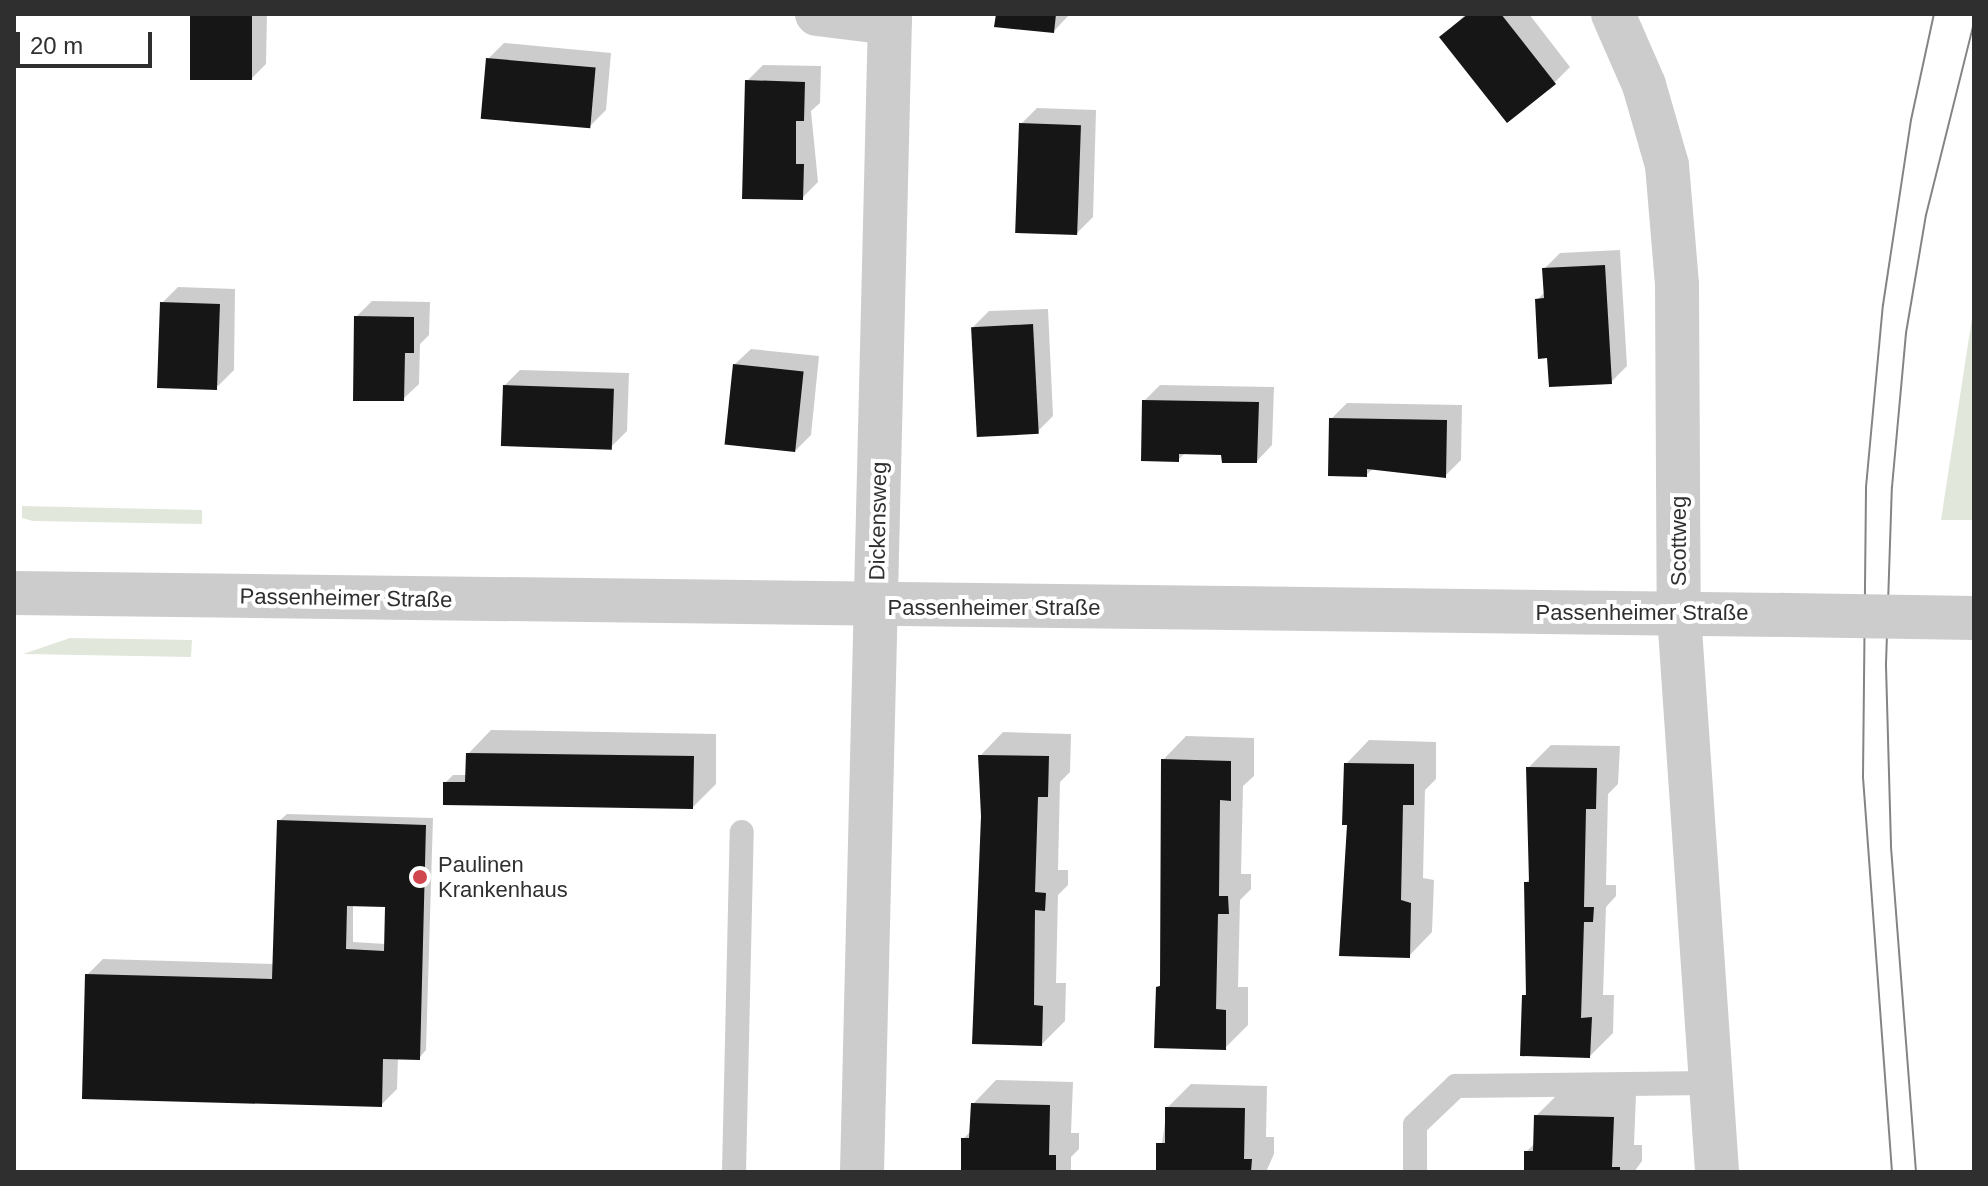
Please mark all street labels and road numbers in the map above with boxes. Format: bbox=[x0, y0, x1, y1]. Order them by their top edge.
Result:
street label: Dickensweg bbox=[864, 461, 892, 581]
street label: Scottweg bbox=[1666, 496, 1692, 586]
street label: Passenheimer Straße bbox=[239, 583, 453, 613]
street label: Passenheimer Straße bbox=[888, 595, 1100, 621]
street label: Passenheimer Straße bbox=[1536, 600, 1748, 626]

